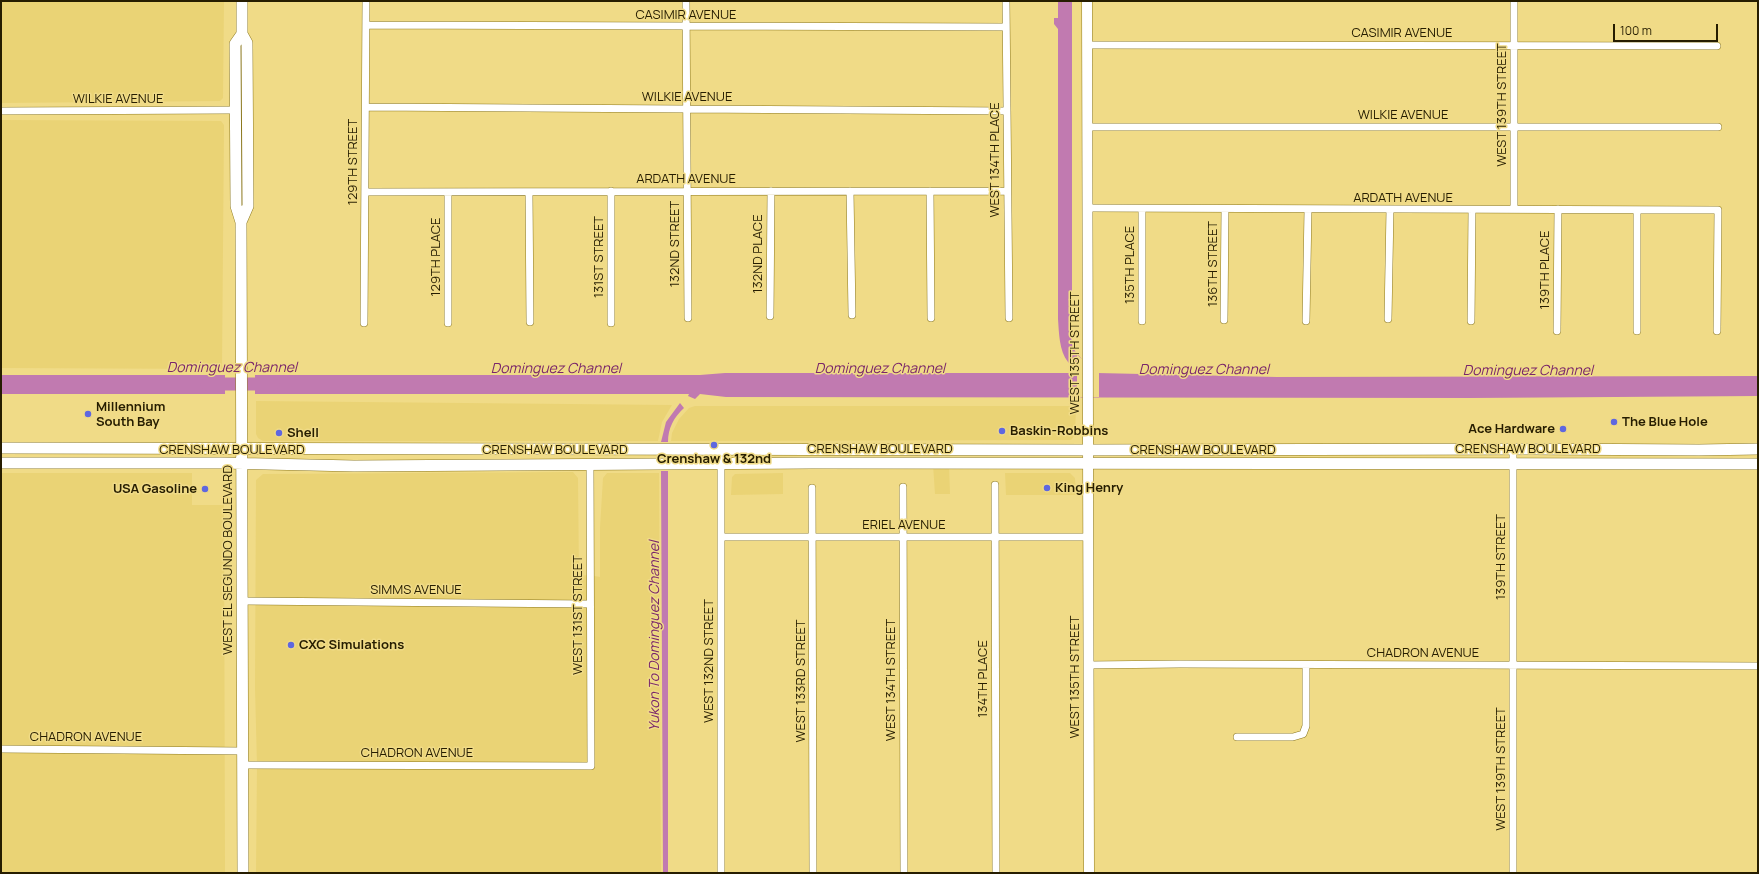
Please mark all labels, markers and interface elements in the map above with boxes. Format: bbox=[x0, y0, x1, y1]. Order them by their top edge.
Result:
street label: CASIMIR AVENUE bbox=[636, 7, 736, 23]
scale bar bbox=[1615, 16, 1720, 42]
text: 100 m bbox=[1620, 22, 1652, 39]
street label: CASIMIR AVENUE bbox=[1352, 25, 1452, 41]
street label: WEST 139TH STREET bbox=[1494, 43, 1510, 167]
street label: WILKIE AVENUE bbox=[642, 89, 732, 105]
street label: WILKIE AVENUE bbox=[73, 91, 163, 107]
street label: WEST 134TH PLACE bbox=[987, 102, 1003, 218]
street label: WILKIE AVENUE bbox=[1358, 107, 1448, 123]
street label: 129TH STREET bbox=[345, 119, 361, 205]
street label: ARDATH AVENUE bbox=[636, 171, 736, 187]
street label: ARDATH AVENUE bbox=[1353, 190, 1453, 206]
street label: 132ND STREET bbox=[667, 201, 683, 287]
street label: 132ND PLACE bbox=[750, 214, 766, 294]
street label: 131ST STREET bbox=[591, 216, 607, 298]
street label: 129TH PLACE bbox=[428, 218, 444, 296]
street label: 136TH STREET bbox=[1205, 221, 1221, 307]
street label: 135TH PLACE bbox=[1122, 226, 1138, 304]
street label: 139TH PLACE bbox=[1537, 231, 1553, 309]
street label: WEST 135TH STREET bbox=[1067, 291, 1083, 415]
water label: Dominguez Channel bbox=[167, 360, 297, 376]
water label: Dominguez Channel bbox=[491, 361, 621, 377]
water label: Dominguez Channel bbox=[815, 361, 945, 377]
water label: Dominguez Channel bbox=[1139, 362, 1269, 378]
water label: Dominguez Channel bbox=[1463, 363, 1593, 379]
place label: Millennium South Bay bbox=[96, 399, 165, 430]
marker: Millennium South Bay bbox=[83, 409, 93, 419]
place label: The Blue Hole bbox=[1622, 414, 1708, 430]
marker: The Blue Hole bbox=[1609, 417, 1619, 427]
place label: Ace Hardware bbox=[1468, 421, 1555, 437]
place label: Baskin-Robbins bbox=[1010, 423, 1108, 439]
marker: Ace Hardware bbox=[1558, 424, 1568, 434]
place label: Shell bbox=[287, 425, 319, 441]
marker: Baskin-Robbins bbox=[997, 426, 1007, 436]
marker: Shell bbox=[274, 428, 284, 438]
marker: Crenshaw & 132nd bbox=[709, 440, 719, 450]
street label: CRENSHAW BOULEVARD bbox=[807, 441, 953, 457]
street label: CRENSHAW BOULEVARD bbox=[1455, 441, 1601, 457]
street label: CRENSHAW BOULEVARD bbox=[159, 442, 305, 458]
street label: CRENSHAW BOULEVARD bbox=[482, 442, 628, 458]
street label: CRENSHAW BOULEVARD bbox=[1130, 442, 1276, 458]
place label: Crenshaw & 132nd bbox=[657, 451, 771, 467]
street label: WEST EL SEGUNDO BOULEVARD bbox=[220, 465, 236, 655]
place label: King Henry bbox=[1055, 480, 1123, 496]
place label: USA Gasoline bbox=[113, 481, 197, 497]
marker: King Henry bbox=[1042, 483, 1052, 493]
marker: USA Gasoline bbox=[200, 484, 210, 494]
street label: 139TH STREET bbox=[1493, 514, 1509, 600]
street label: ERIEL AVENUE bbox=[862, 517, 946, 533]
water label: Yukon To Dominguez Channel bbox=[647, 541, 663, 731]
street label: WEST 131ST STREET bbox=[570, 555, 586, 675]
street label: SIMMS AVENUE bbox=[370, 582, 462, 598]
street label: WEST 132ND STREET bbox=[701, 599, 717, 723]
street label: WEST 135TH STREET bbox=[1067, 615, 1083, 739]
street label: WEST 133RD STREET bbox=[793, 619, 809, 743]
street label: WEST 134TH STREET bbox=[883, 619, 899, 741]
place label: CXC Simulations bbox=[299, 637, 404, 653]
marker: CXC Simulations bbox=[286, 640, 296, 650]
street label: 134TH PLACE bbox=[975, 640, 991, 718]
street label: CHADRON AVENUE bbox=[1367, 645, 1479, 661]
street label: WEST 139TH STREET bbox=[1493, 707, 1509, 831]
street label: CHADRON AVENUE bbox=[30, 729, 142, 745]
street label: CHADRON AVENUE bbox=[361, 745, 473, 761]

